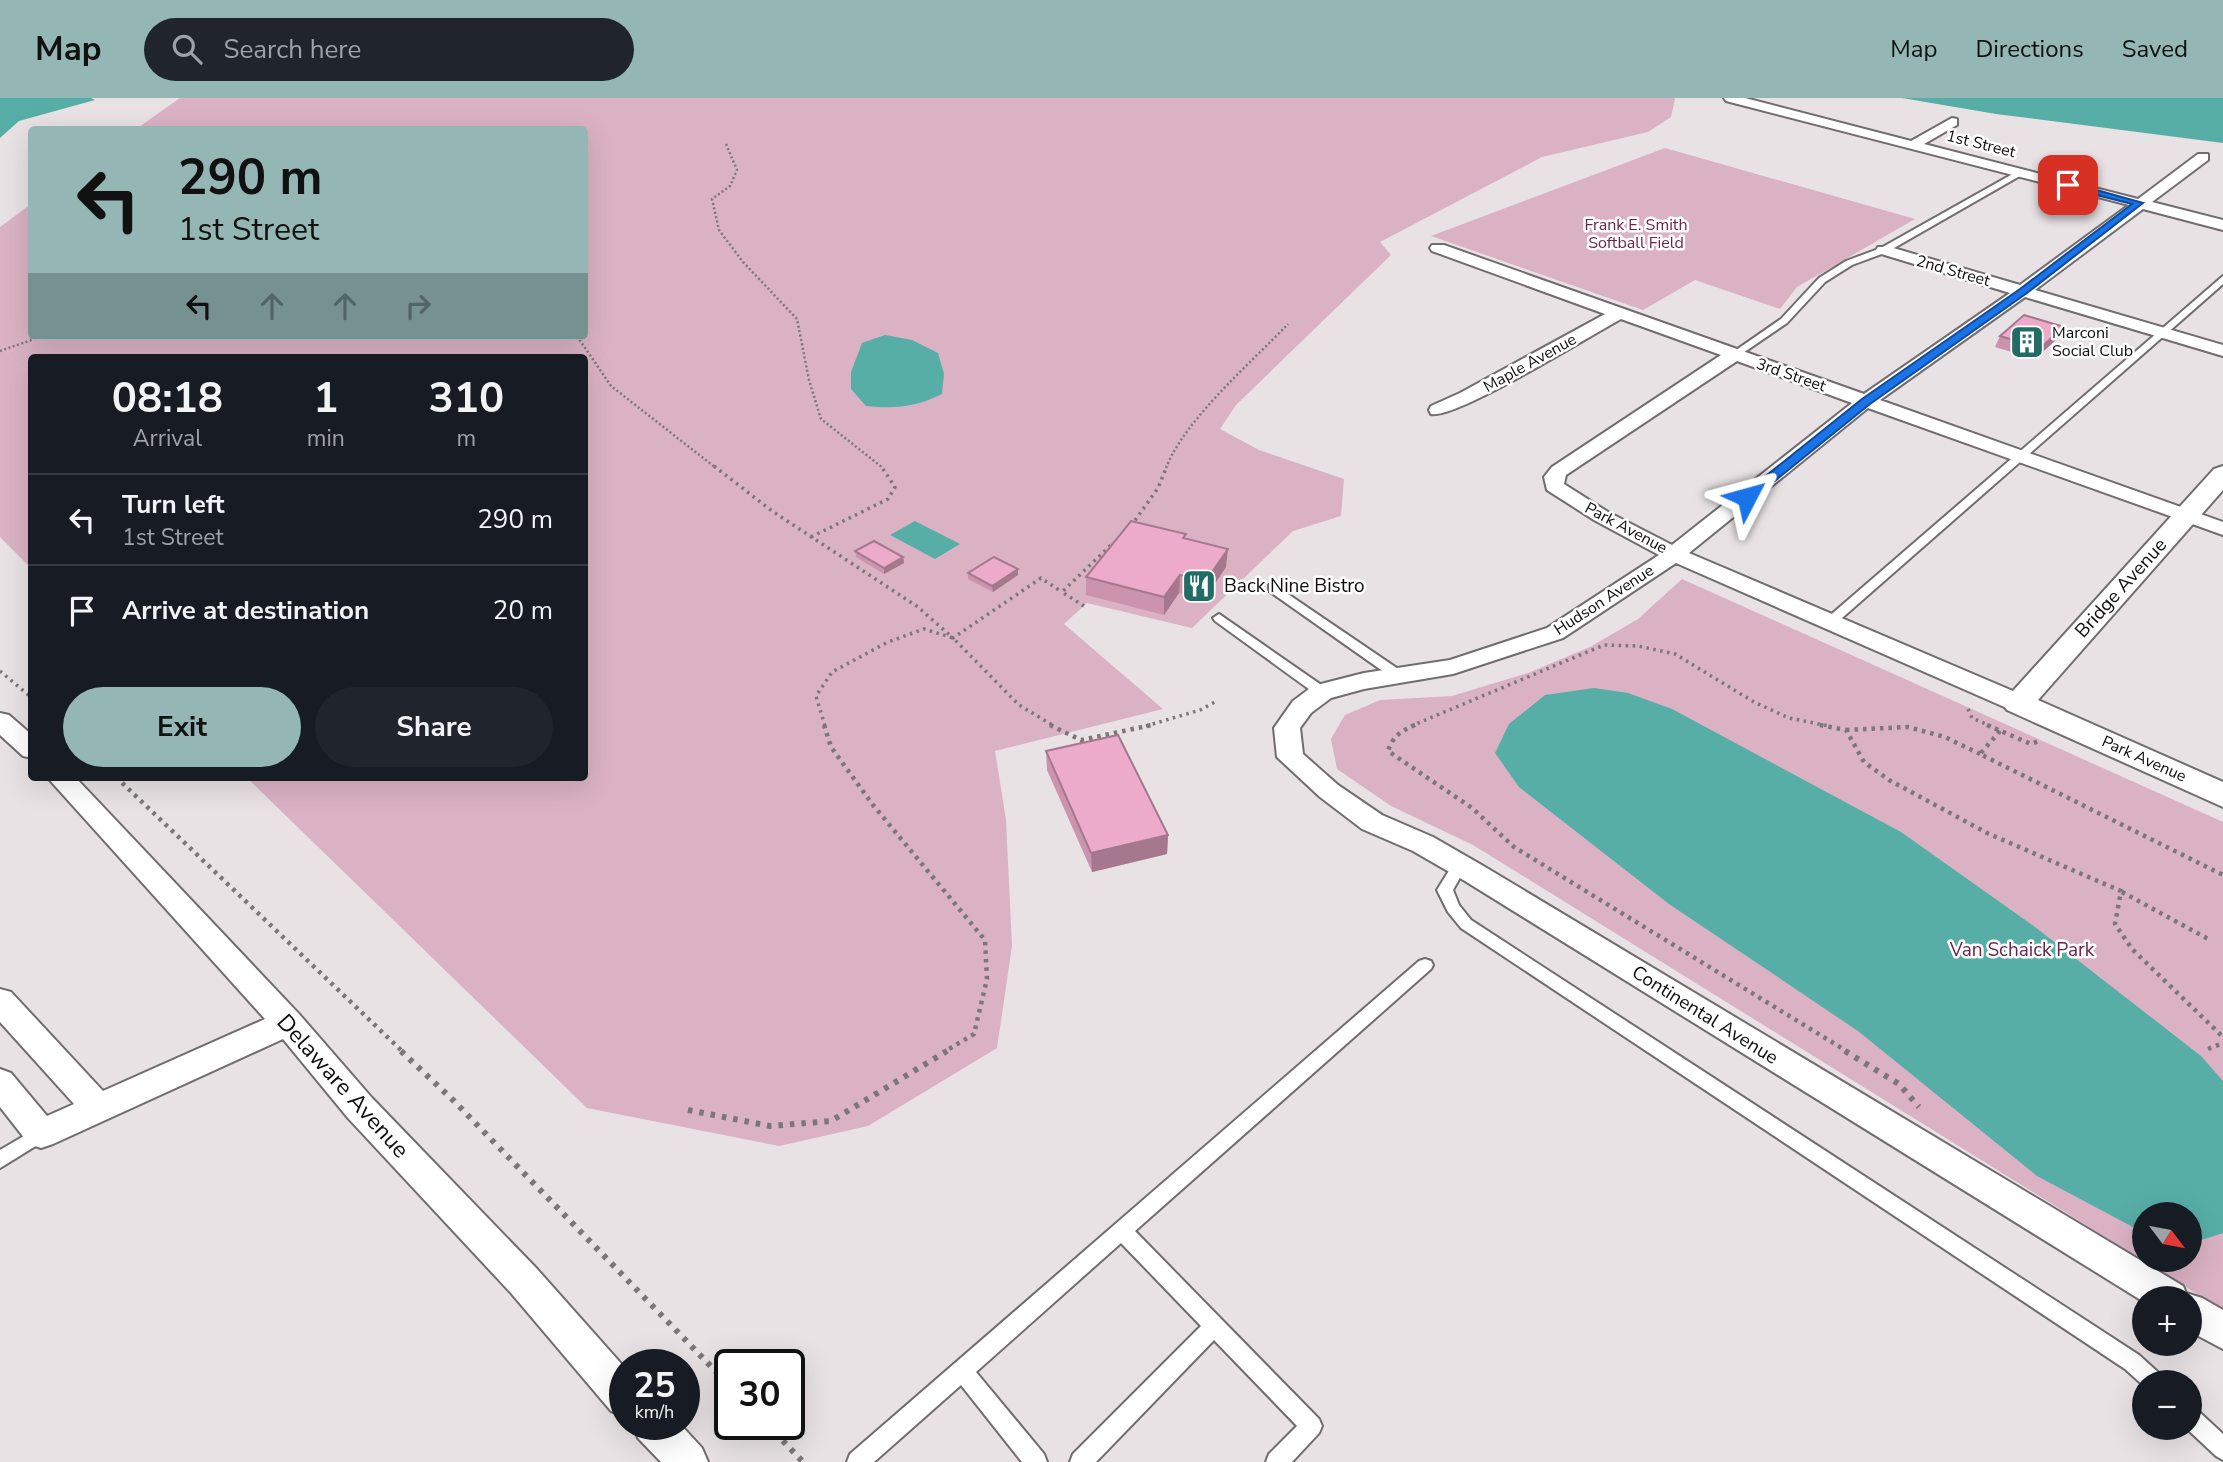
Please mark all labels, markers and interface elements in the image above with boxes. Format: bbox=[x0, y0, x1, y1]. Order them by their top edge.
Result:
search box bbox=[144, 18, 634, 81]
text: Map bbox=[35, 27, 102, 72]
icon: search bbox=[168, 30, 206, 68]
text: Search here bbox=[224, 32, 361, 67]
text: Map bbox=[1890, 33, 1937, 65]
text: Directions bbox=[1975, 33, 2084, 65]
text: Saved bbox=[2122, 33, 2188, 65]
street label: 1st Street bbox=[1944, 125, 2018, 163]
text: 290 m bbox=[178, 144, 322, 211]
icon: left bbox=[63, 154, 154, 245]
pin bbox=[2038, 155, 2098, 215]
icon: arrive bbox=[2049, 166, 2087, 204]
text: 1st Street bbox=[178, 208, 319, 251]
park label: Frank E. Smith Softball Field bbox=[1584, 214, 1688, 254]
street label: 2nd Street bbox=[1914, 250, 1993, 292]
icon: left bbox=[180, 287, 218, 325]
icon: ahead bbox=[253, 287, 291, 325]
icon: ahead bbox=[326, 287, 364, 325]
icon: right bbox=[399, 287, 437, 325]
place label: Marconi Social Club bbox=[2052, 322, 2133, 362]
building icon: Marconi Social Club bbox=[2008, 323, 2046, 361]
street label: Maple Avenue bbox=[1480, 328, 1580, 398]
street label: 3rd Street bbox=[1753, 353, 1829, 397]
text: 08:18 bbox=[112, 370, 223, 427]
text: 1 bbox=[313, 370, 338, 427]
text: 310 bbox=[429, 370, 504, 427]
text: Arrival bbox=[133, 423, 202, 454]
text: min bbox=[307, 423, 345, 454]
text: m bbox=[457, 423, 476, 454]
position arrow bbox=[1710, 460, 1784, 534]
text: Turn left bbox=[122, 487, 225, 522]
street label: Park Avenue bbox=[1581, 497, 1671, 559]
icon: left bbox=[63, 501, 101, 539]
text: 290 m bbox=[477, 502, 553, 537]
text: 1st Street bbox=[122, 522, 223, 553]
street label: Bridge Avenue bbox=[2069, 533, 2173, 643]
street label: Hudson Avenue bbox=[1550, 560, 1658, 640]
restaurant icon: Back Nine Bistro bbox=[1180, 567, 1218, 605]
place label: Back Nine Bistro bbox=[1224, 573, 1365, 599]
icon: arrive bbox=[63, 592, 101, 630]
text: Arrive at destination bbox=[122, 593, 369, 628]
text: 20 m bbox=[493, 593, 553, 628]
button: Exit bbox=[63, 687, 301, 767]
button: Share bbox=[315, 687, 553, 767]
street label: Park Avenue bbox=[2098, 731, 2190, 787]
park label: Van Schaick Park bbox=[1949, 937, 2095, 963]
street label: Continental Avenue bbox=[1627, 959, 1783, 1071]
street label: Delaware Avenue bbox=[270, 1007, 416, 1165]
north arrow bbox=[2132, 1202, 2202, 1272]
map controls bbox=[2132, 1202, 2202, 1440]
button: + bbox=[2132, 1286, 2202, 1356]
speed limit sign: 30 bbox=[714, 1349, 805, 1440]
text: 25 bbox=[633, 1362, 676, 1409]
button: − bbox=[2132, 1370, 2202, 1440]
text: km/h bbox=[635, 1400, 674, 1424]

